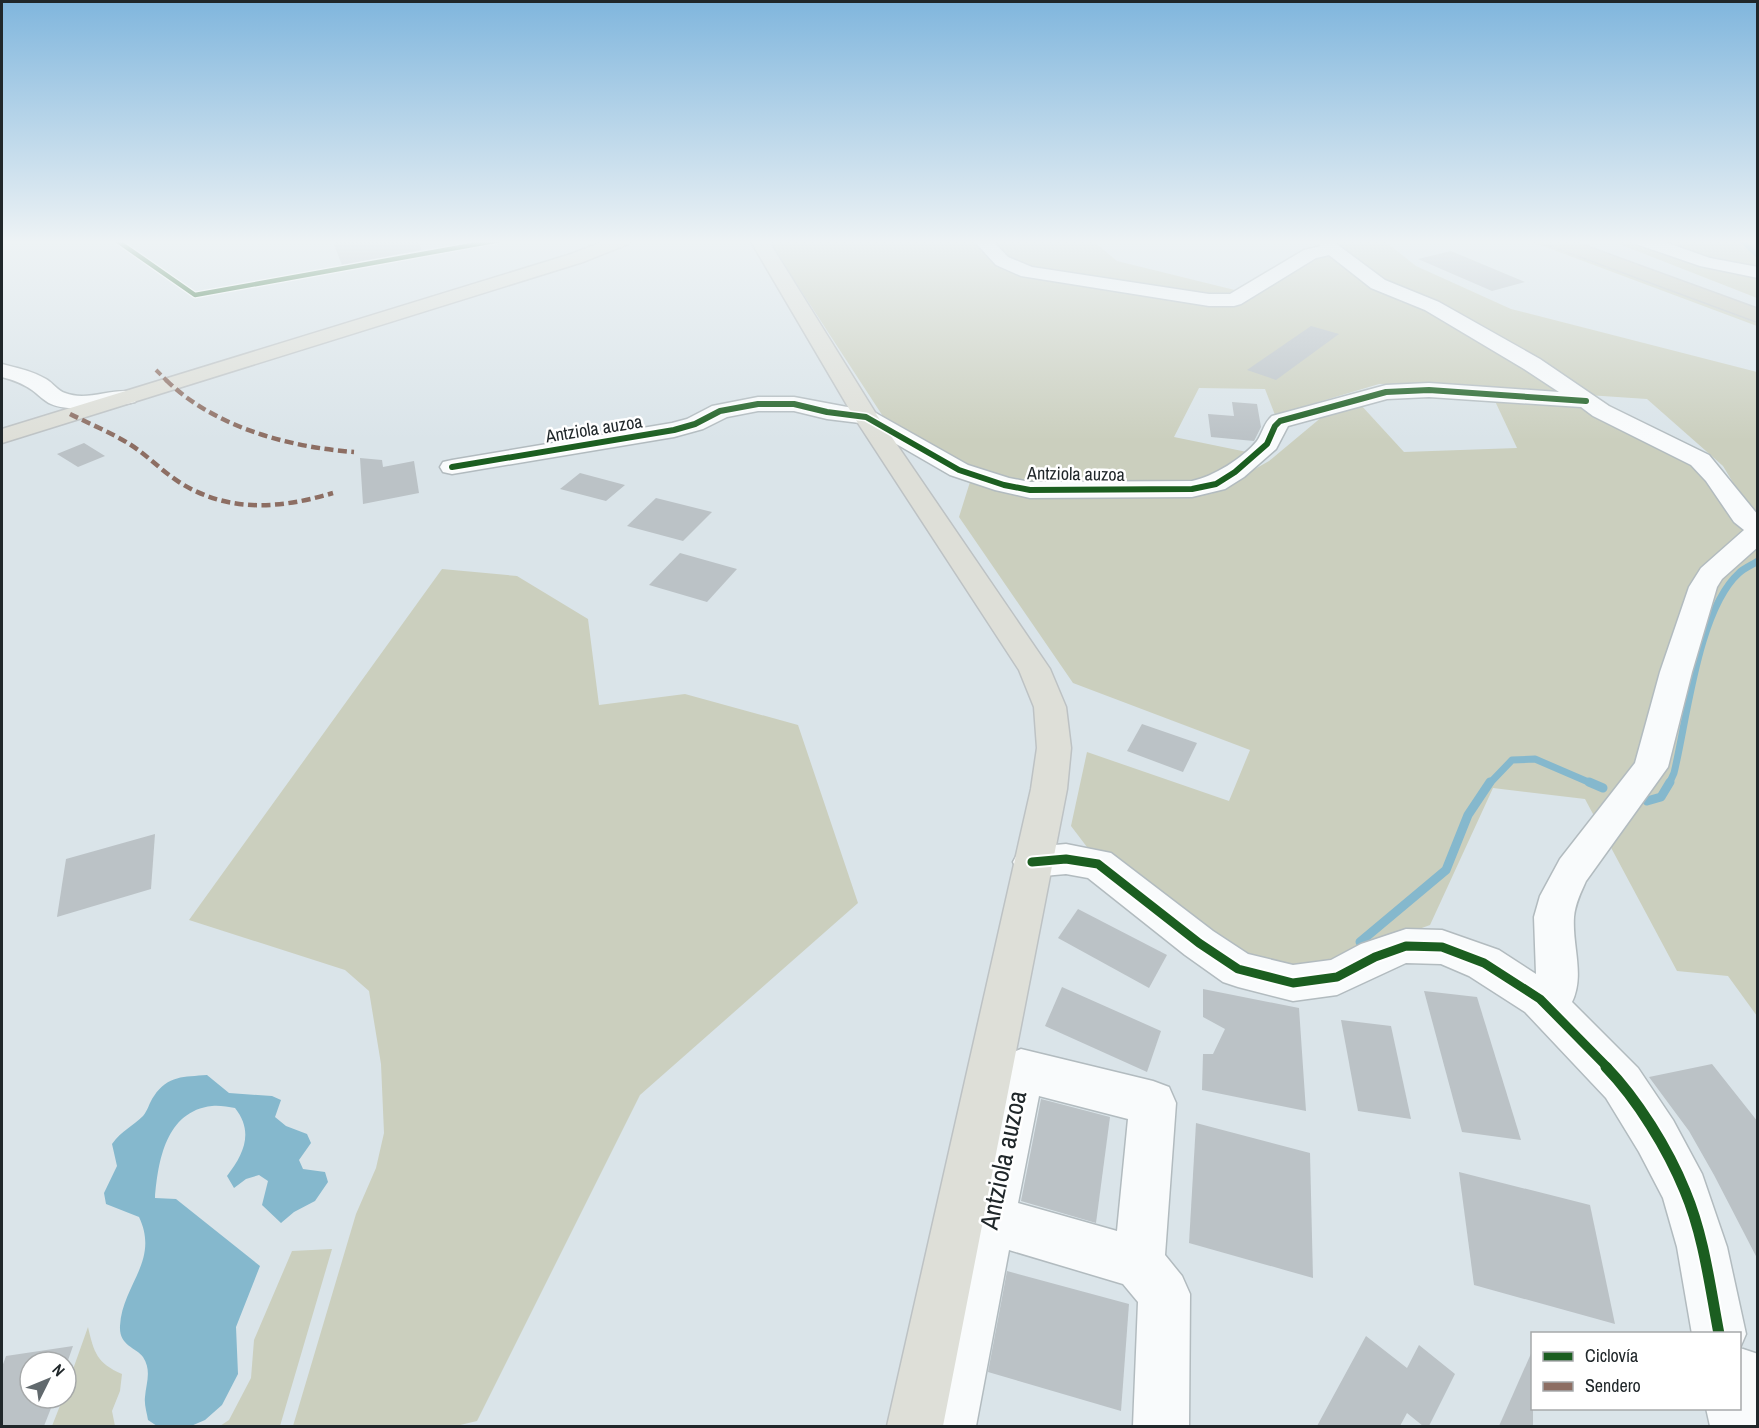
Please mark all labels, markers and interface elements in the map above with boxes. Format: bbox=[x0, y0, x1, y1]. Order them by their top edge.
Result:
street label: Antziola auzoa bbox=[543, 409, 644, 449]
street label: Antziola auzoa bbox=[1026, 460, 1125, 487]
street label: Antziola auzoa bbox=[971, 1087, 1034, 1234]
legend bbox=[1531, 1332, 1741, 1410]
text: Ciclovía bbox=[1585, 1343, 1638, 1368]
north arrow bbox=[18, 1350, 78, 1410]
text: N bbox=[48, 1359, 70, 1381]
text: Sendero bbox=[1585, 1373, 1641, 1398]

